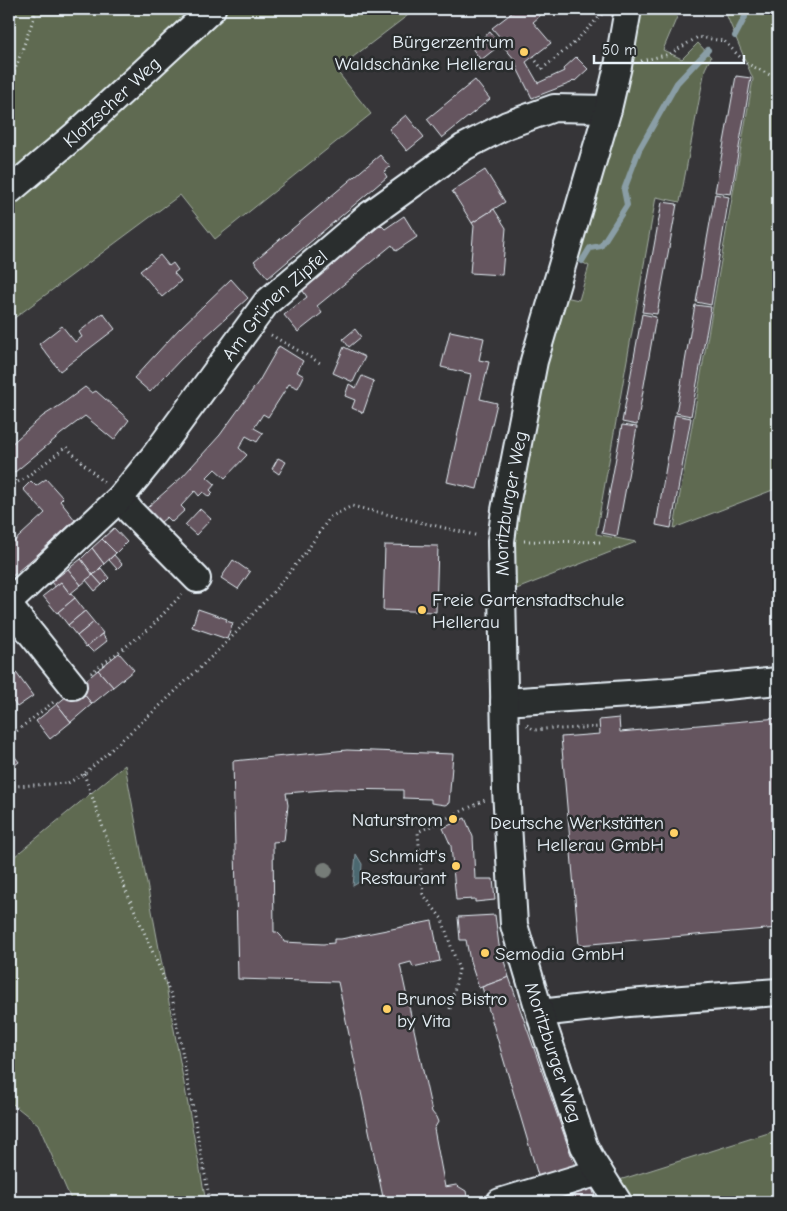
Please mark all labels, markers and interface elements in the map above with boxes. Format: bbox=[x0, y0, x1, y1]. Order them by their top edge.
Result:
place label: Bürgerzentrum Waldschänke Hellerau bbox=[335, 31, 514, 75]
scale bar bbox=[594, 32, 744, 64]
text: 50 m bbox=[602, 41, 637, 59]
marker: Bürgerzentrum Waldschänke Hellerau bbox=[518, 46, 530, 58]
street label: Klotzscher Weg bbox=[59, 52, 165, 152]
street label: Am Grünen Zipfel bbox=[218, 246, 332, 365]
street label: Moritzburger Weg bbox=[491, 429, 532, 576]
place label: Freie Gartenstadtschule Hellerau bbox=[432, 589, 624, 633]
marker: Freie Gartenstadtschule Hellerau bbox=[416, 604, 428, 616]
place label: Naturstrom bbox=[352, 809, 443, 831]
place label: Deutsche Werkstätten Hellerau GmbH bbox=[490, 812, 664, 856]
marker: Naturstrom bbox=[447, 813, 459, 825]
marker: Deutsche Werkstätten Hellerau GmbH bbox=[668, 827, 680, 839]
place label: Schmidt's Restaurant bbox=[360, 845, 447, 889]
marker: Schmidt's Restaurant bbox=[450, 860, 462, 872]
place label: Semodia GmbH bbox=[495, 943, 625, 965]
marker: Semodia GmbH bbox=[479, 947, 491, 959]
street label: Moritzburger Weg bbox=[520, 979, 586, 1125]
place label: Brunos Bistro by Vita bbox=[397, 988, 507, 1032]
marker: Brunos Bistro by Vita bbox=[381, 1003, 393, 1015]

